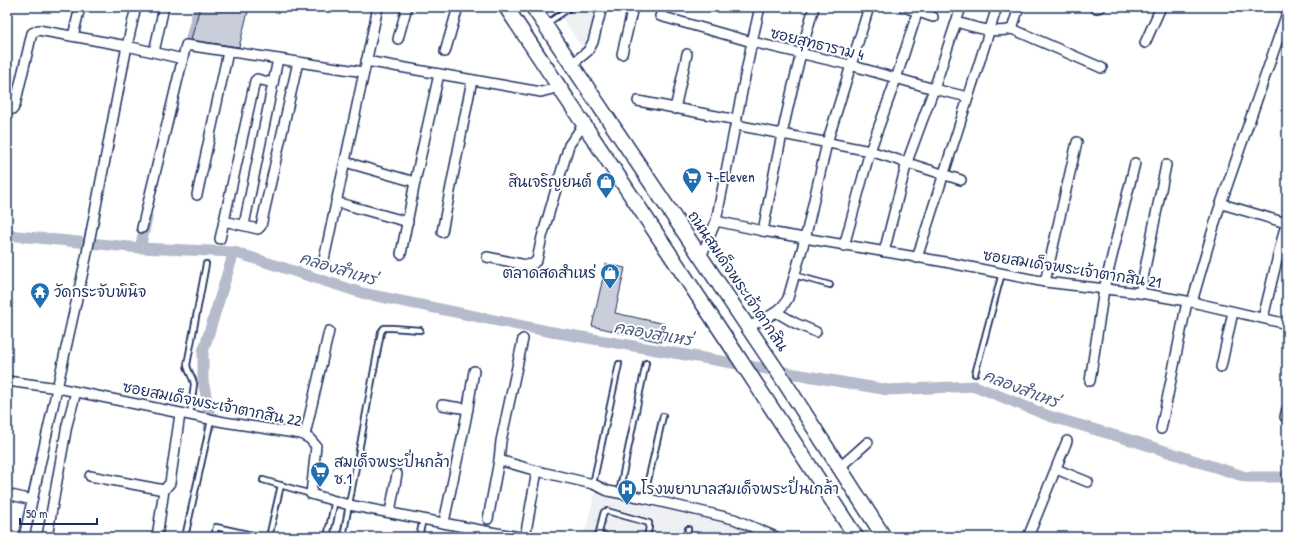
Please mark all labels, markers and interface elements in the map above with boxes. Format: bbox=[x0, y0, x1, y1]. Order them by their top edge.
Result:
street label: ซอยสุทธาราม 4 bbox=[768, 22, 867, 66]
supermarket icon: 7-Eleven bbox=[681, 166, 703, 194]
place label: 7-Eleven bbox=[706, 166, 755, 187]
place label: สินเจริญยนต์ bbox=[508, 171, 592, 192]
shop icon: สินเจริญยนต์ bbox=[595, 171, 617, 199]
street label: ถนนสมเด็จพระเจ้าตากสิน bbox=[683, 206, 794, 355]
street label: ซอยสมเด็จพระเจ้าตากสิน 21 bbox=[981, 244, 1163, 293]
water label: คลองสำเหร่ bbox=[297, 246, 382, 291]
place label: ตลาดสดสำเหร่ bbox=[502, 262, 596, 283]
shop icon: ตลาดสดสำเหร่ bbox=[599, 262, 621, 290]
temple icon: วัดกระจับพินิจ bbox=[29, 281, 51, 309]
place label: วัดกระจับพินิจ bbox=[54, 281, 146, 302]
water label: คลองสำเหร่ bbox=[612, 315, 697, 351]
water label: คลองสำเหร่ bbox=[980, 364, 1065, 414]
street label: ซอยสมเด็จพระเจ้าตากสิน 22 bbox=[121, 376, 303, 431]
place label: สมเด็จพระปิ่นกล้า ซ.1 bbox=[334, 449, 450, 489]
supermarket icon: สมเด็จพระปิ่นกล้า ซ.1 bbox=[309, 460, 331, 488]
place label: โรงพยาบาลสมเด็จพระปิ่นเกล้า bbox=[641, 476, 839, 499]
hospital icon: โรงพยาบาลสมเด็จพระปิ่นเกล้า bbox=[616, 478, 638, 506]
scale bar bbox=[20, 500, 97, 526]
text: 50 m bbox=[26, 505, 47, 522]

